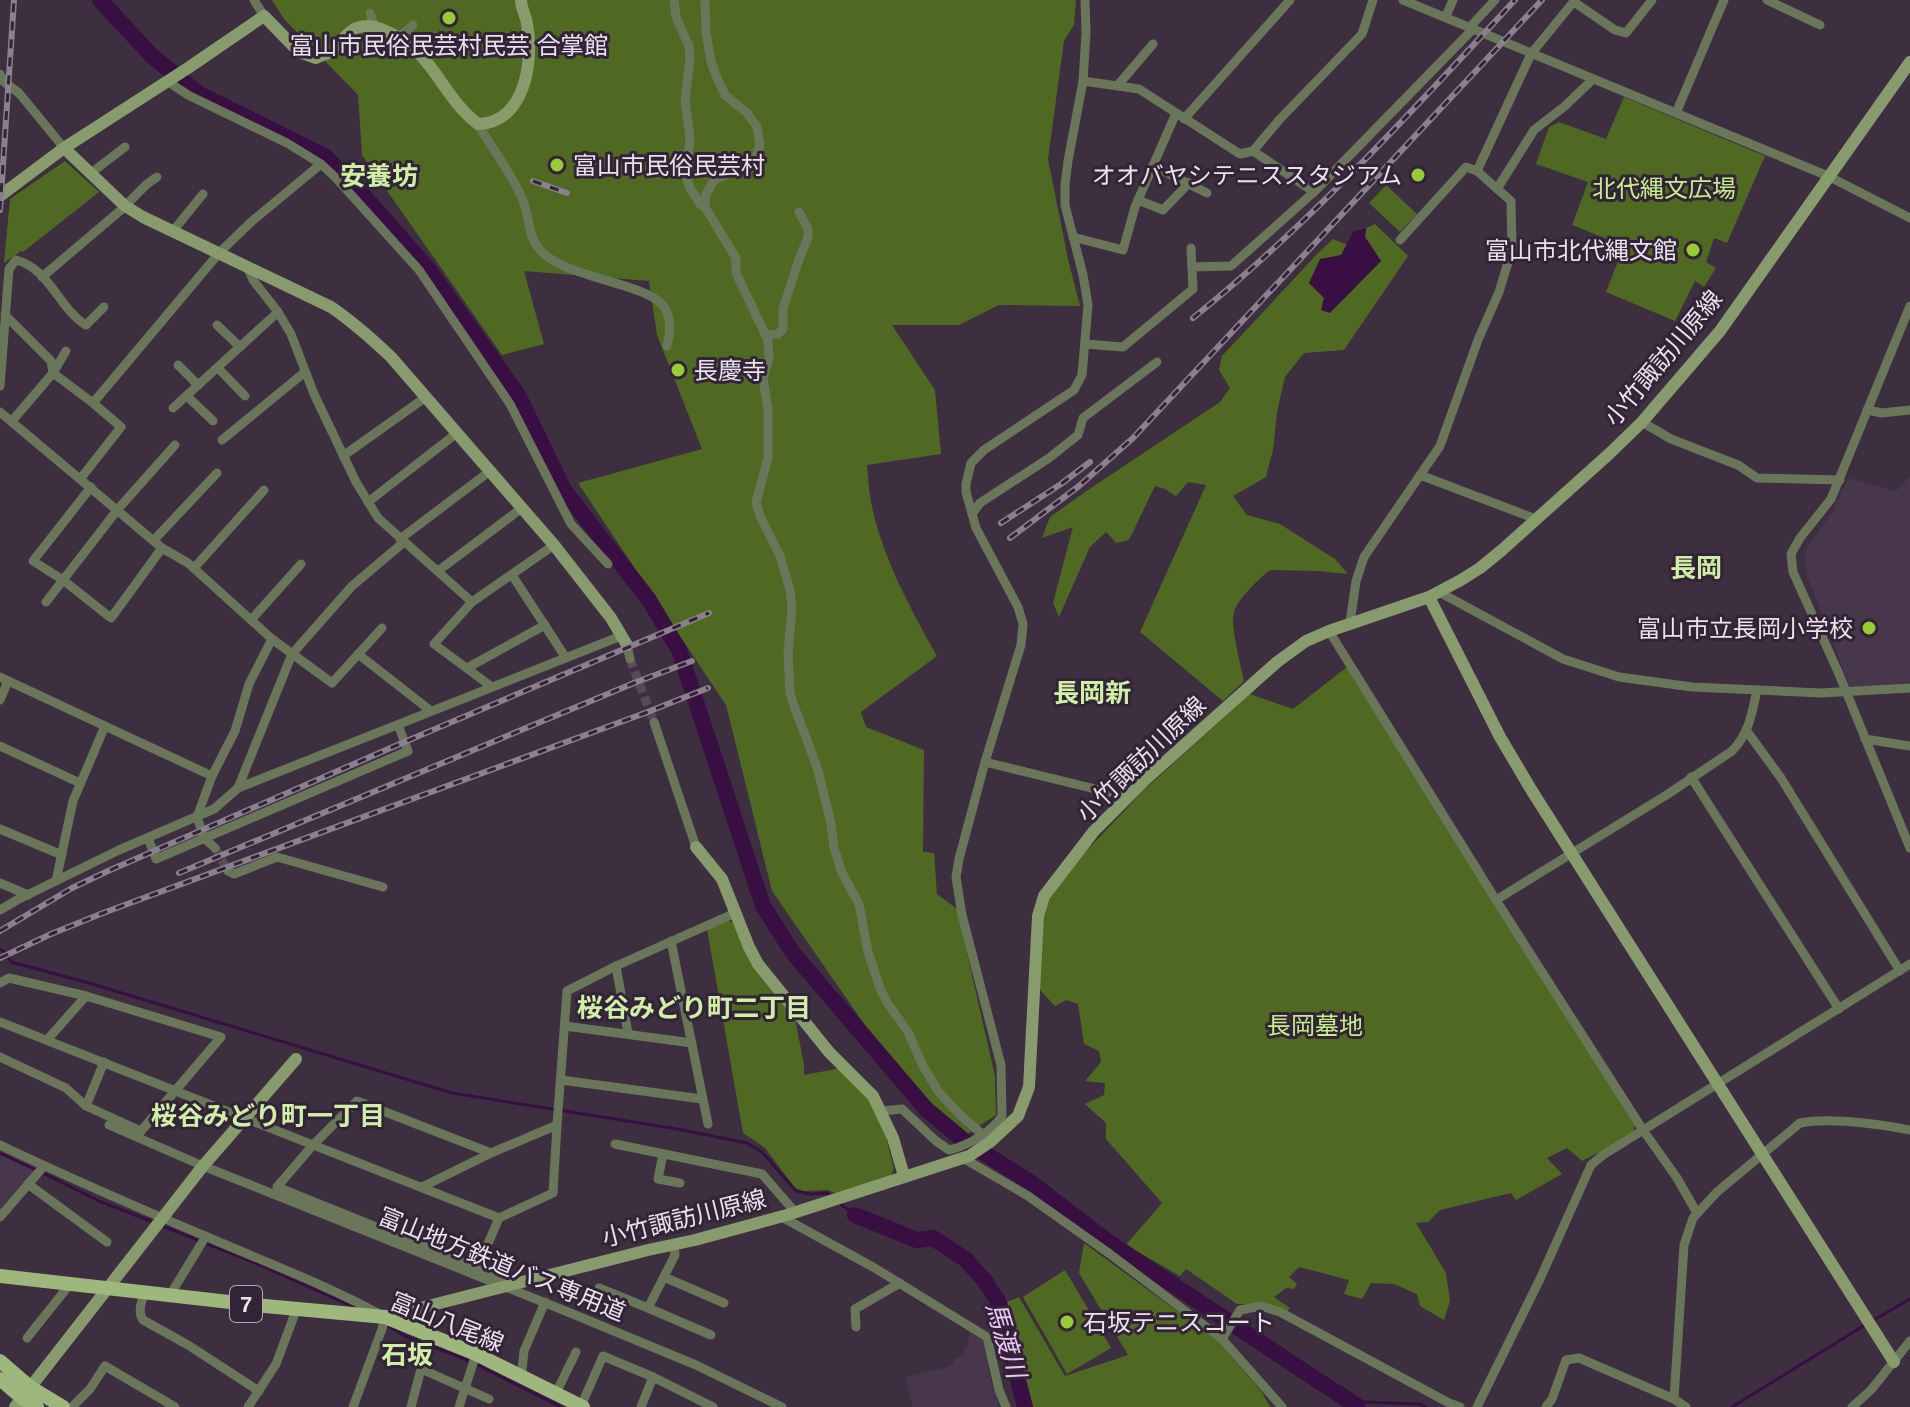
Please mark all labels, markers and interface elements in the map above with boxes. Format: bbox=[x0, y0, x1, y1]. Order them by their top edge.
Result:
marker: 富山市民俗民芸村民芸 合掌館 bbox=[440, 9, 458, 27]
place label: 富山市民俗民芸村民芸 合掌館 bbox=[290, 32, 608, 59]
place label: 富山市民俗民芸村 bbox=[573, 152, 765, 179]
marker: 富山市民俗民芸村 bbox=[548, 156, 566, 174]
district label: 安養坊 bbox=[340, 161, 418, 191]
place label: オオバヤシテニススタジアム bbox=[1092, 162, 1402, 189]
marker: オオバヤシテニススタジアム bbox=[1409, 166, 1427, 184]
park label: 北代縄文広場 bbox=[1592, 175, 1736, 202]
place label: 富山市北代縄文館 bbox=[1485, 237, 1677, 264]
marker: 富山市北代縄文館 bbox=[1684, 241, 1702, 259]
street label: 小竹諏訪川原線 bbox=[1599, 285, 1727, 431]
place label: 長慶寺 bbox=[694, 357, 766, 384]
marker: 長慶寺 bbox=[669, 361, 687, 379]
district label: 長岡 bbox=[1670, 553, 1722, 583]
place label: 富山市立長岡小学校 bbox=[1637, 615, 1853, 642]
marker: 富山市立長岡小学校 bbox=[1860, 619, 1878, 637]
district label: 長岡新 bbox=[1053, 678, 1131, 708]
street label: 小竹諏訪川原線 bbox=[1071, 691, 1211, 827]
district label: 桜谷みどり町二丁目 bbox=[577, 993, 811, 1023]
park label: 長岡墓地 bbox=[1267, 1012, 1363, 1039]
district label: 桜谷みどり町一丁目 bbox=[151, 1101, 385, 1131]
street label: 小竹諏訪川原線 bbox=[599, 1185, 769, 1251]
street label: 富山地方鉄道バス専用道 bbox=[375, 1202, 629, 1326]
road number: 7 bbox=[230, 1286, 262, 1322]
street label: 富山八尾線 bbox=[386, 1287, 508, 1357]
water label: 馬渡川 bbox=[980, 1298, 1033, 1385]
place label: 石坂テニスコート bbox=[1083, 1309, 1275, 1336]
marker: 石坂テニスコート bbox=[1058, 1313, 1076, 1331]
district label: 石坂 bbox=[381, 1340, 433, 1370]

